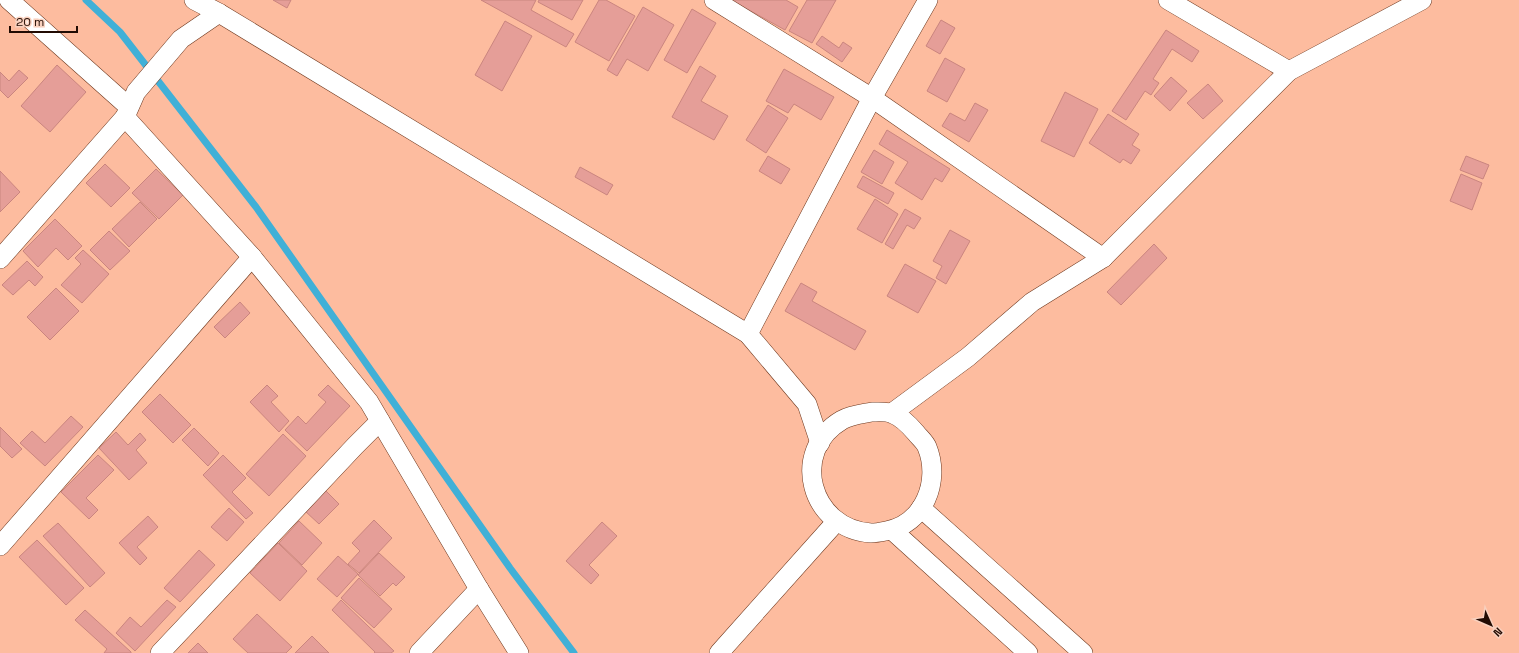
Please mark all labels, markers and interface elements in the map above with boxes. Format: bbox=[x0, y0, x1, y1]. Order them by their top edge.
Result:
scale bar bbox=[10, 8, 77, 34]
text: 20 m bbox=[16, 14, 44, 30]
north arrow bbox=[1471, 605, 1511, 645]
text: N bbox=[1491, 625, 1506, 640]

